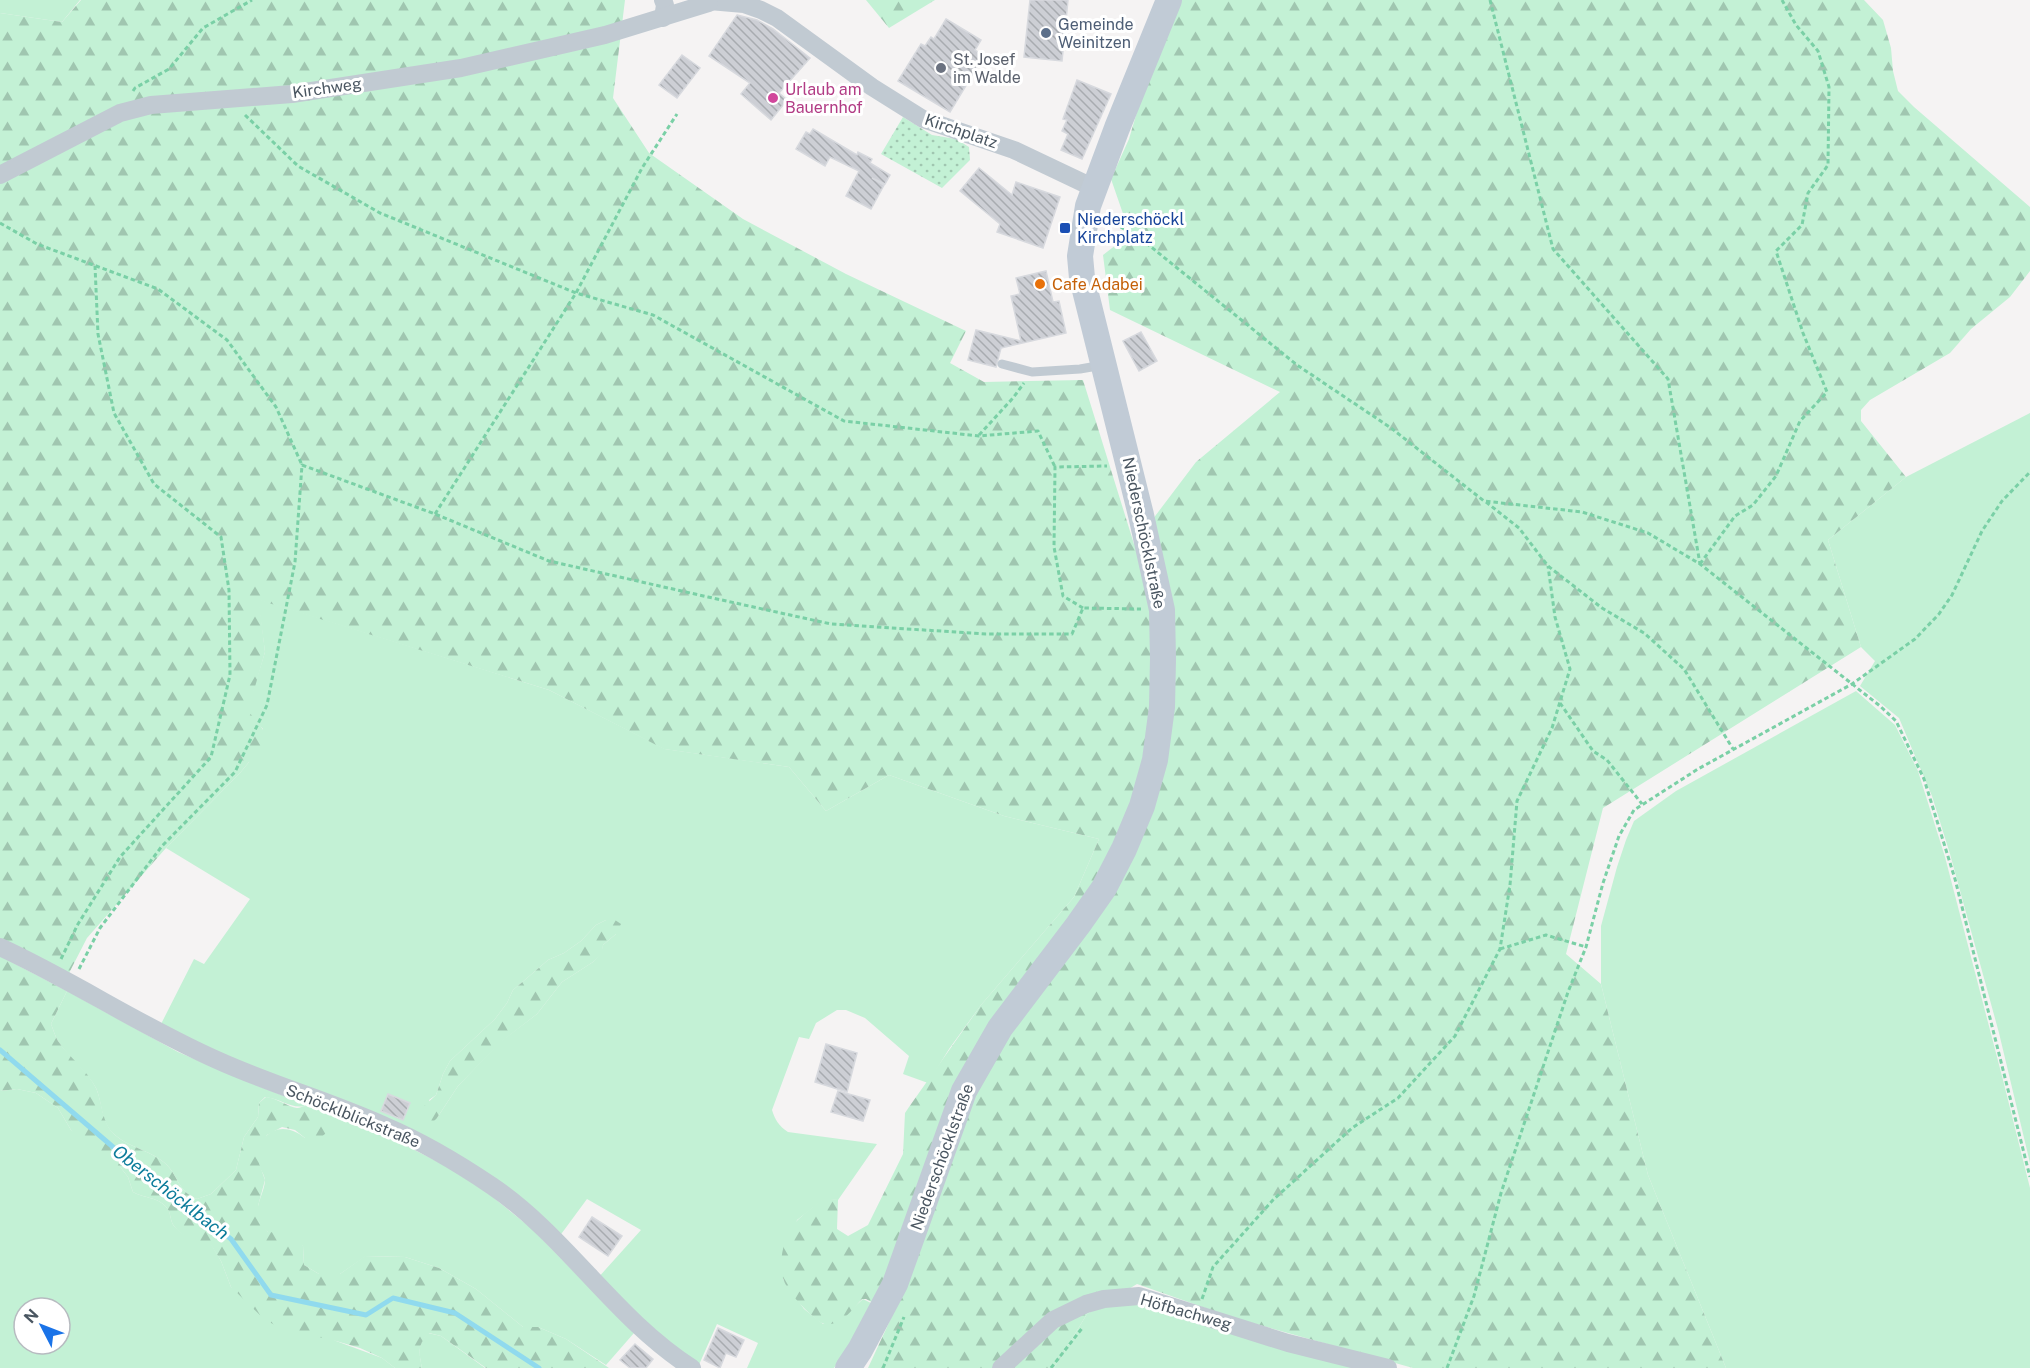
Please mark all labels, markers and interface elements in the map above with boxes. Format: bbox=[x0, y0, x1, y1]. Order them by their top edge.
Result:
place label: Gemeinde Weinitzen bbox=[1058, 15, 1134, 52]
marker: Gemeinde Weinitzen bbox=[1039, 26, 1053, 40]
place label: St. Josef im Walde bbox=[953, 50, 1021, 87]
marker: St. Josef im Walde bbox=[934, 61, 948, 75]
street label: Kirchweg bbox=[291, 74, 363, 102]
place label: Urlaub am Bauernhof bbox=[785, 80, 863, 117]
marker: Urlaub am Bauernhof bbox=[766, 91, 780, 105]
street label: Kirchplatz bbox=[922, 110, 1000, 152]
place label: Niederschöckl Kirchplatz bbox=[1077, 210, 1184, 247]
marker: Niederschöckl Kirchplatz bbox=[1058, 221, 1072, 235]
place label: Cafe Adabei bbox=[1052, 275, 1143, 294]
marker: Cafe Adabei bbox=[1033, 277, 1047, 291]
street label: Niederschöcklstraße bbox=[1119, 455, 1169, 611]
street label: Schöcklblickstraße bbox=[283, 1080, 423, 1152]
street label: Niederschöcklstraße bbox=[907, 1081, 977, 1233]
water label: Oberschöcklbach bbox=[109, 1140, 233, 1244]
street label: Höfbachweg bbox=[1138, 1290, 1234, 1334]
north arrow bbox=[12, 1296, 72, 1356]
text: N bbox=[20, 1305, 42, 1327]

